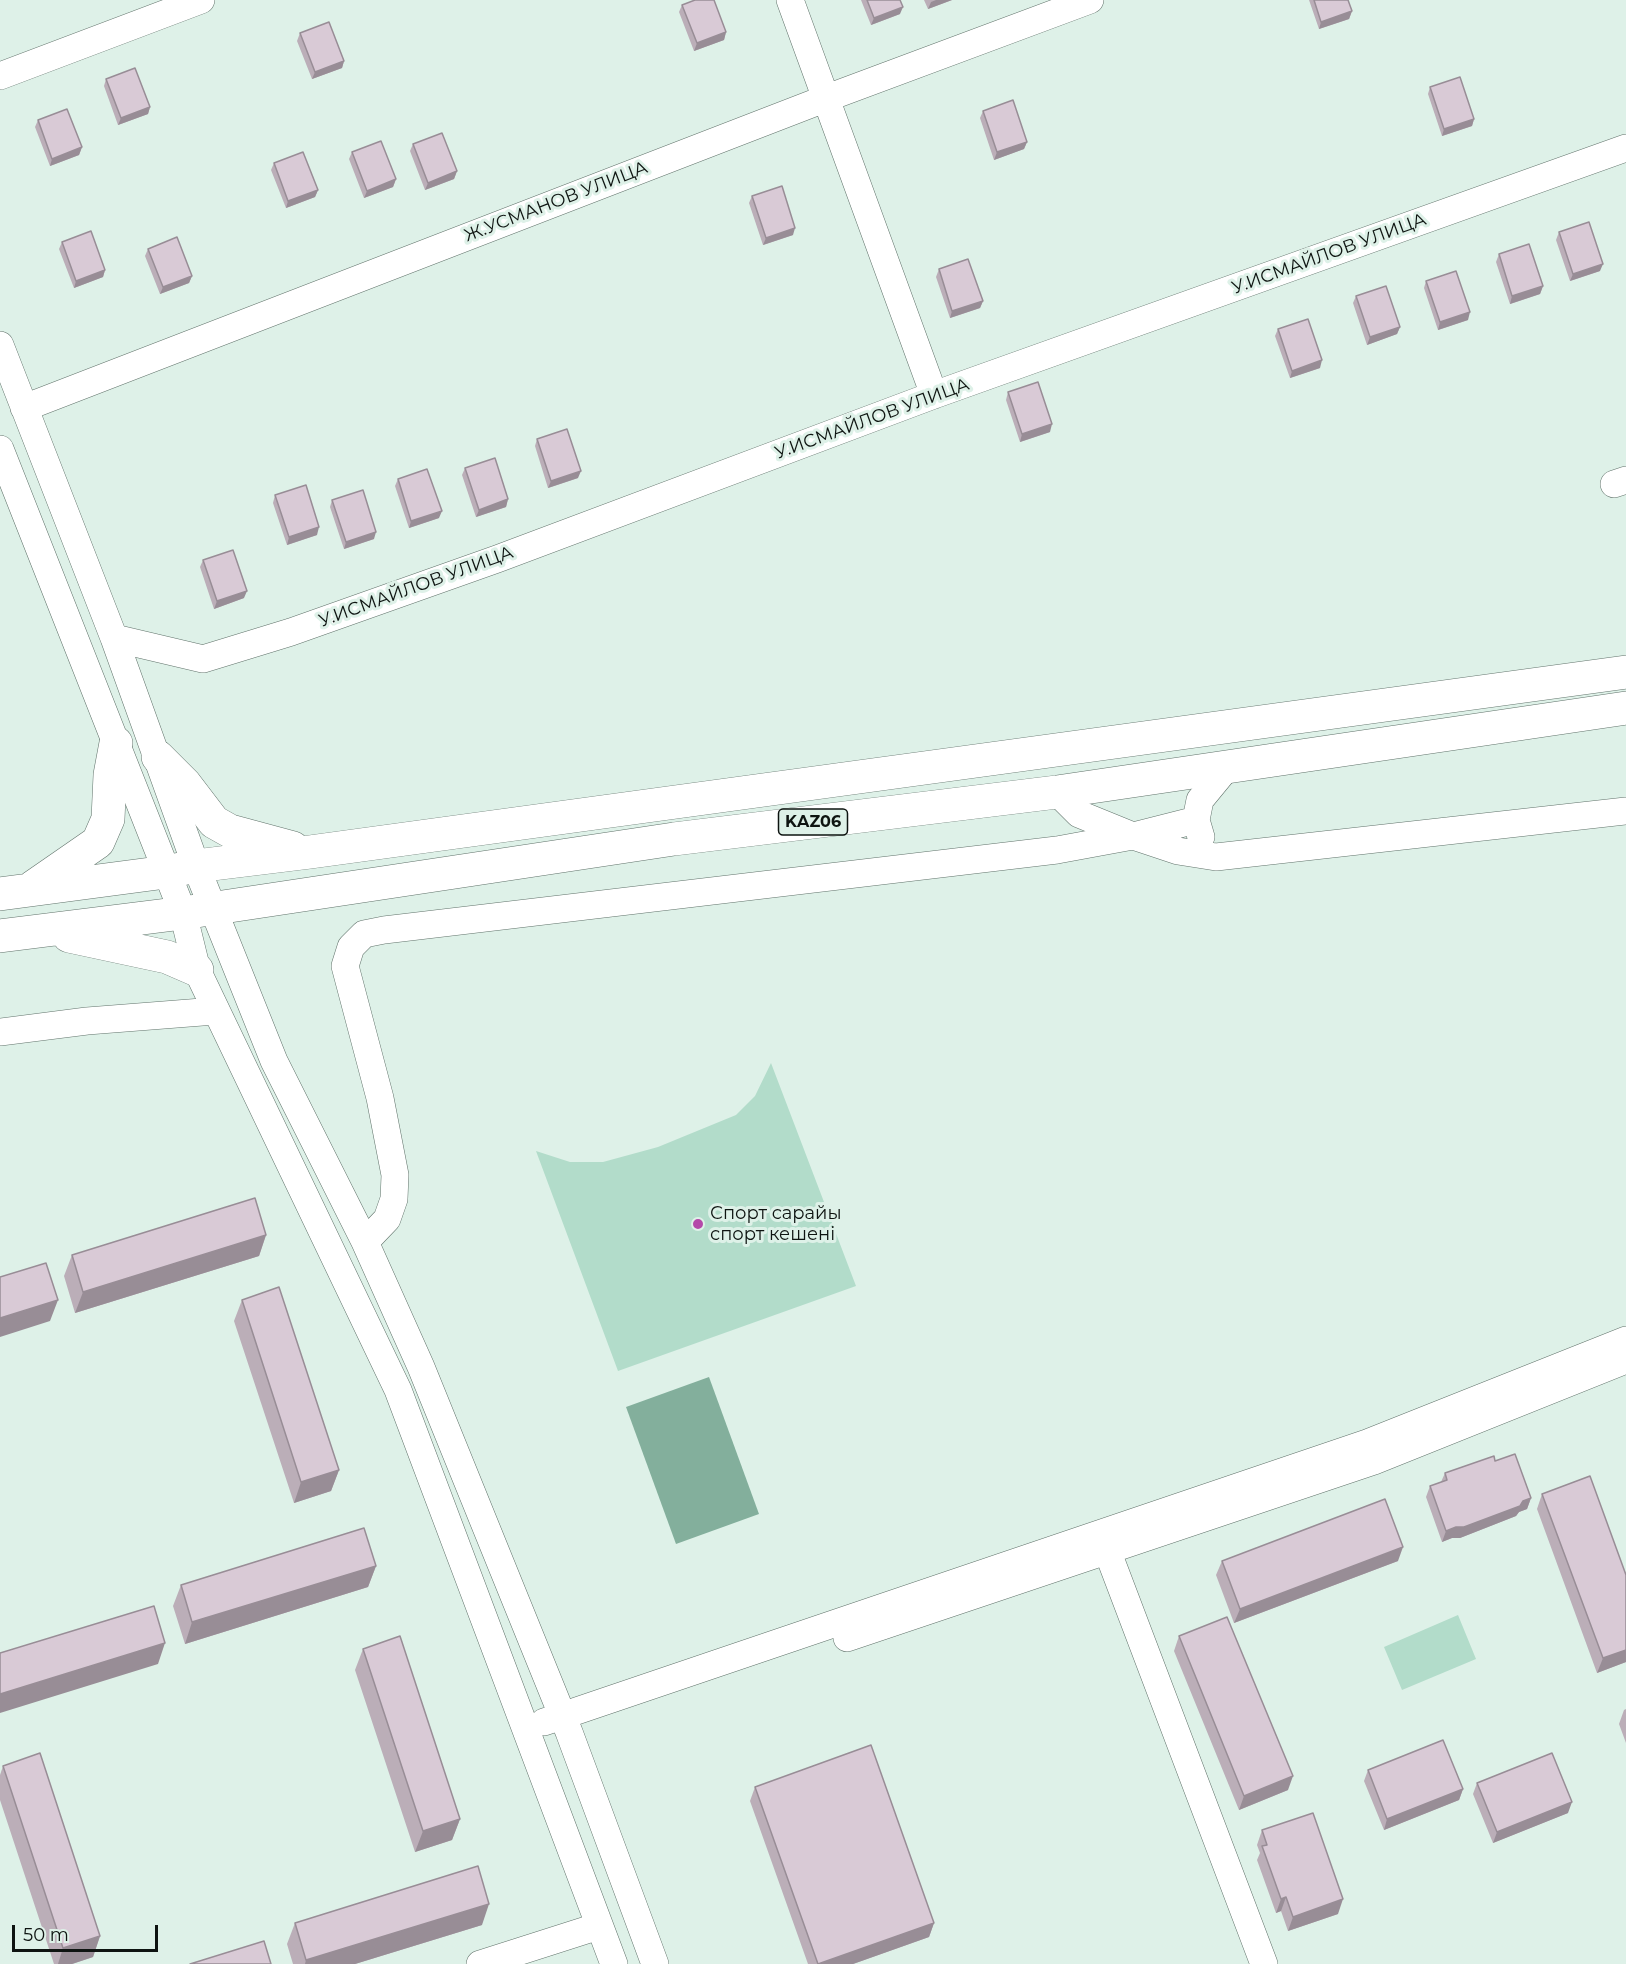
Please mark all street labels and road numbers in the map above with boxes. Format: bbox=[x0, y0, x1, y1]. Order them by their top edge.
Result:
street label: Ж.УСМАНОВ УЛИЦА bbox=[461, 157, 651, 247]
street label: У.ИСМАЙЛОВ УЛИЦА bbox=[1229, 209, 1429, 299]
street label: У.ИСМАЙЛОВ УЛИЦА bbox=[772, 374, 972, 464]
street label: У.ИСМАЙЛОВ УЛИЦА bbox=[316, 542, 516, 632]
road number: KАZ06 bbox=[778, 809, 848, 835]

